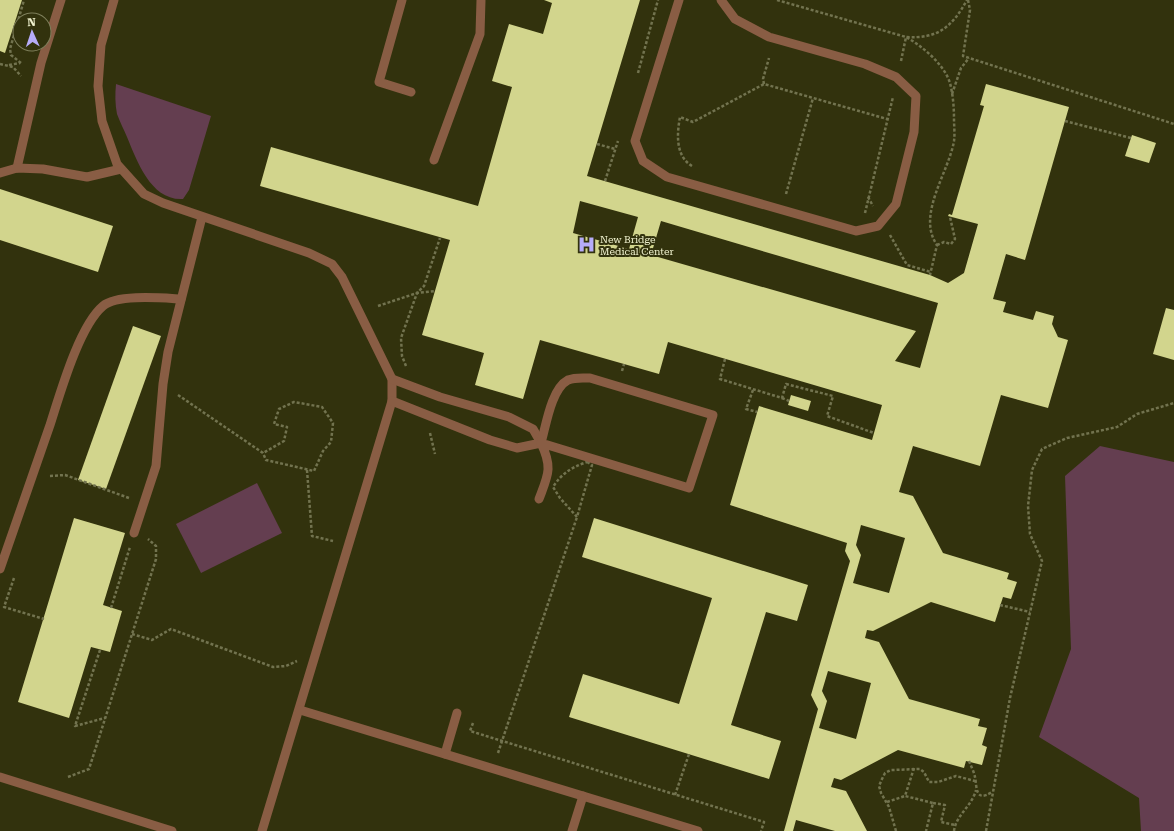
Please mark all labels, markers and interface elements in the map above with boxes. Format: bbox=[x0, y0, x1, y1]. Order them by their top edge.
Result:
north arrow bbox=[12, 12, 52, 52]
text: N bbox=[27, 16, 37, 29]
place label: New Bridge Medical Center bbox=[600, 234, 674, 257]
hospital icon: New Bridge Medical Center bbox=[577, 235, 597, 255]

